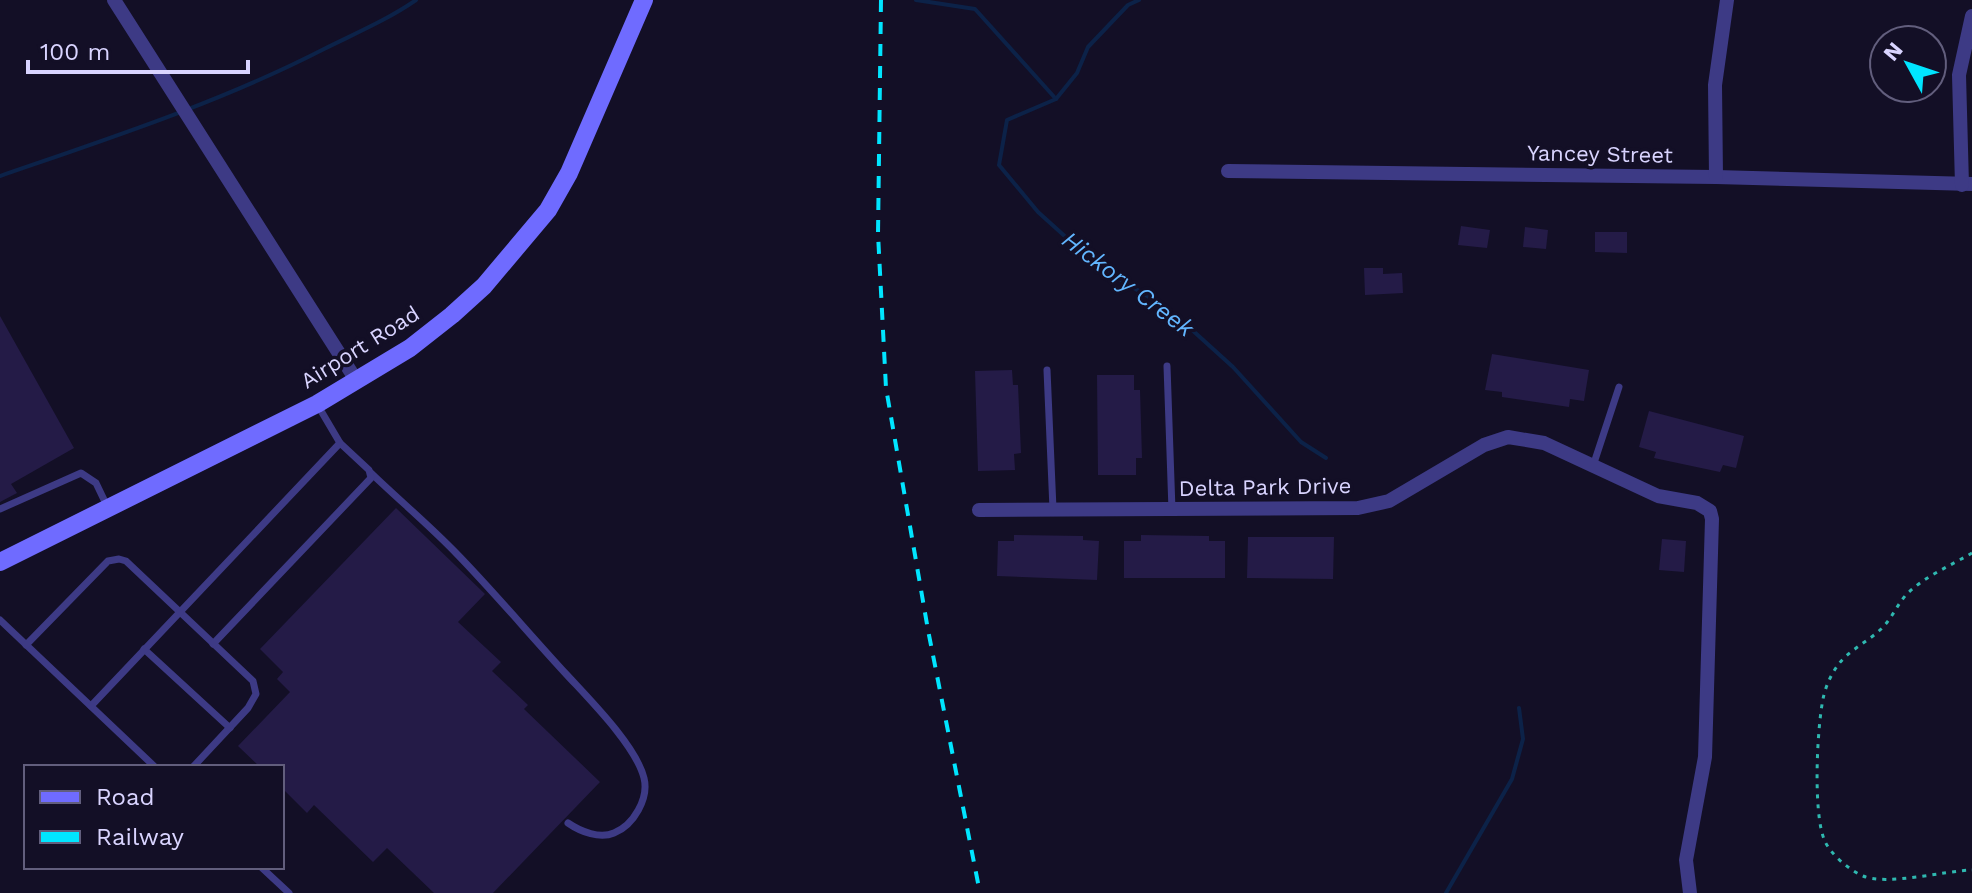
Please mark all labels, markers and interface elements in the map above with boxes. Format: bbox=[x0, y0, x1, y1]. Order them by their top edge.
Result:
scale bar bbox=[28, 24, 248, 74]
north arrow bbox=[1868, 24, 1948, 104]
text: N bbox=[1878, 37, 1908, 66]
text: 100 m bbox=[40, 38, 110, 66]
street label: Yancey Street bbox=[1527, 140, 1673, 168]
water label: Hickory Creek bbox=[1057, 225, 1200, 343]
street label: Airport Road bbox=[296, 301, 424, 393]
street label: Delta Park Drive bbox=[1179, 473, 1351, 501]
legend bbox=[24, 765, 284, 869]
text: Road bbox=[96, 783, 155, 811]
text: Railway bbox=[96, 823, 185, 851]

